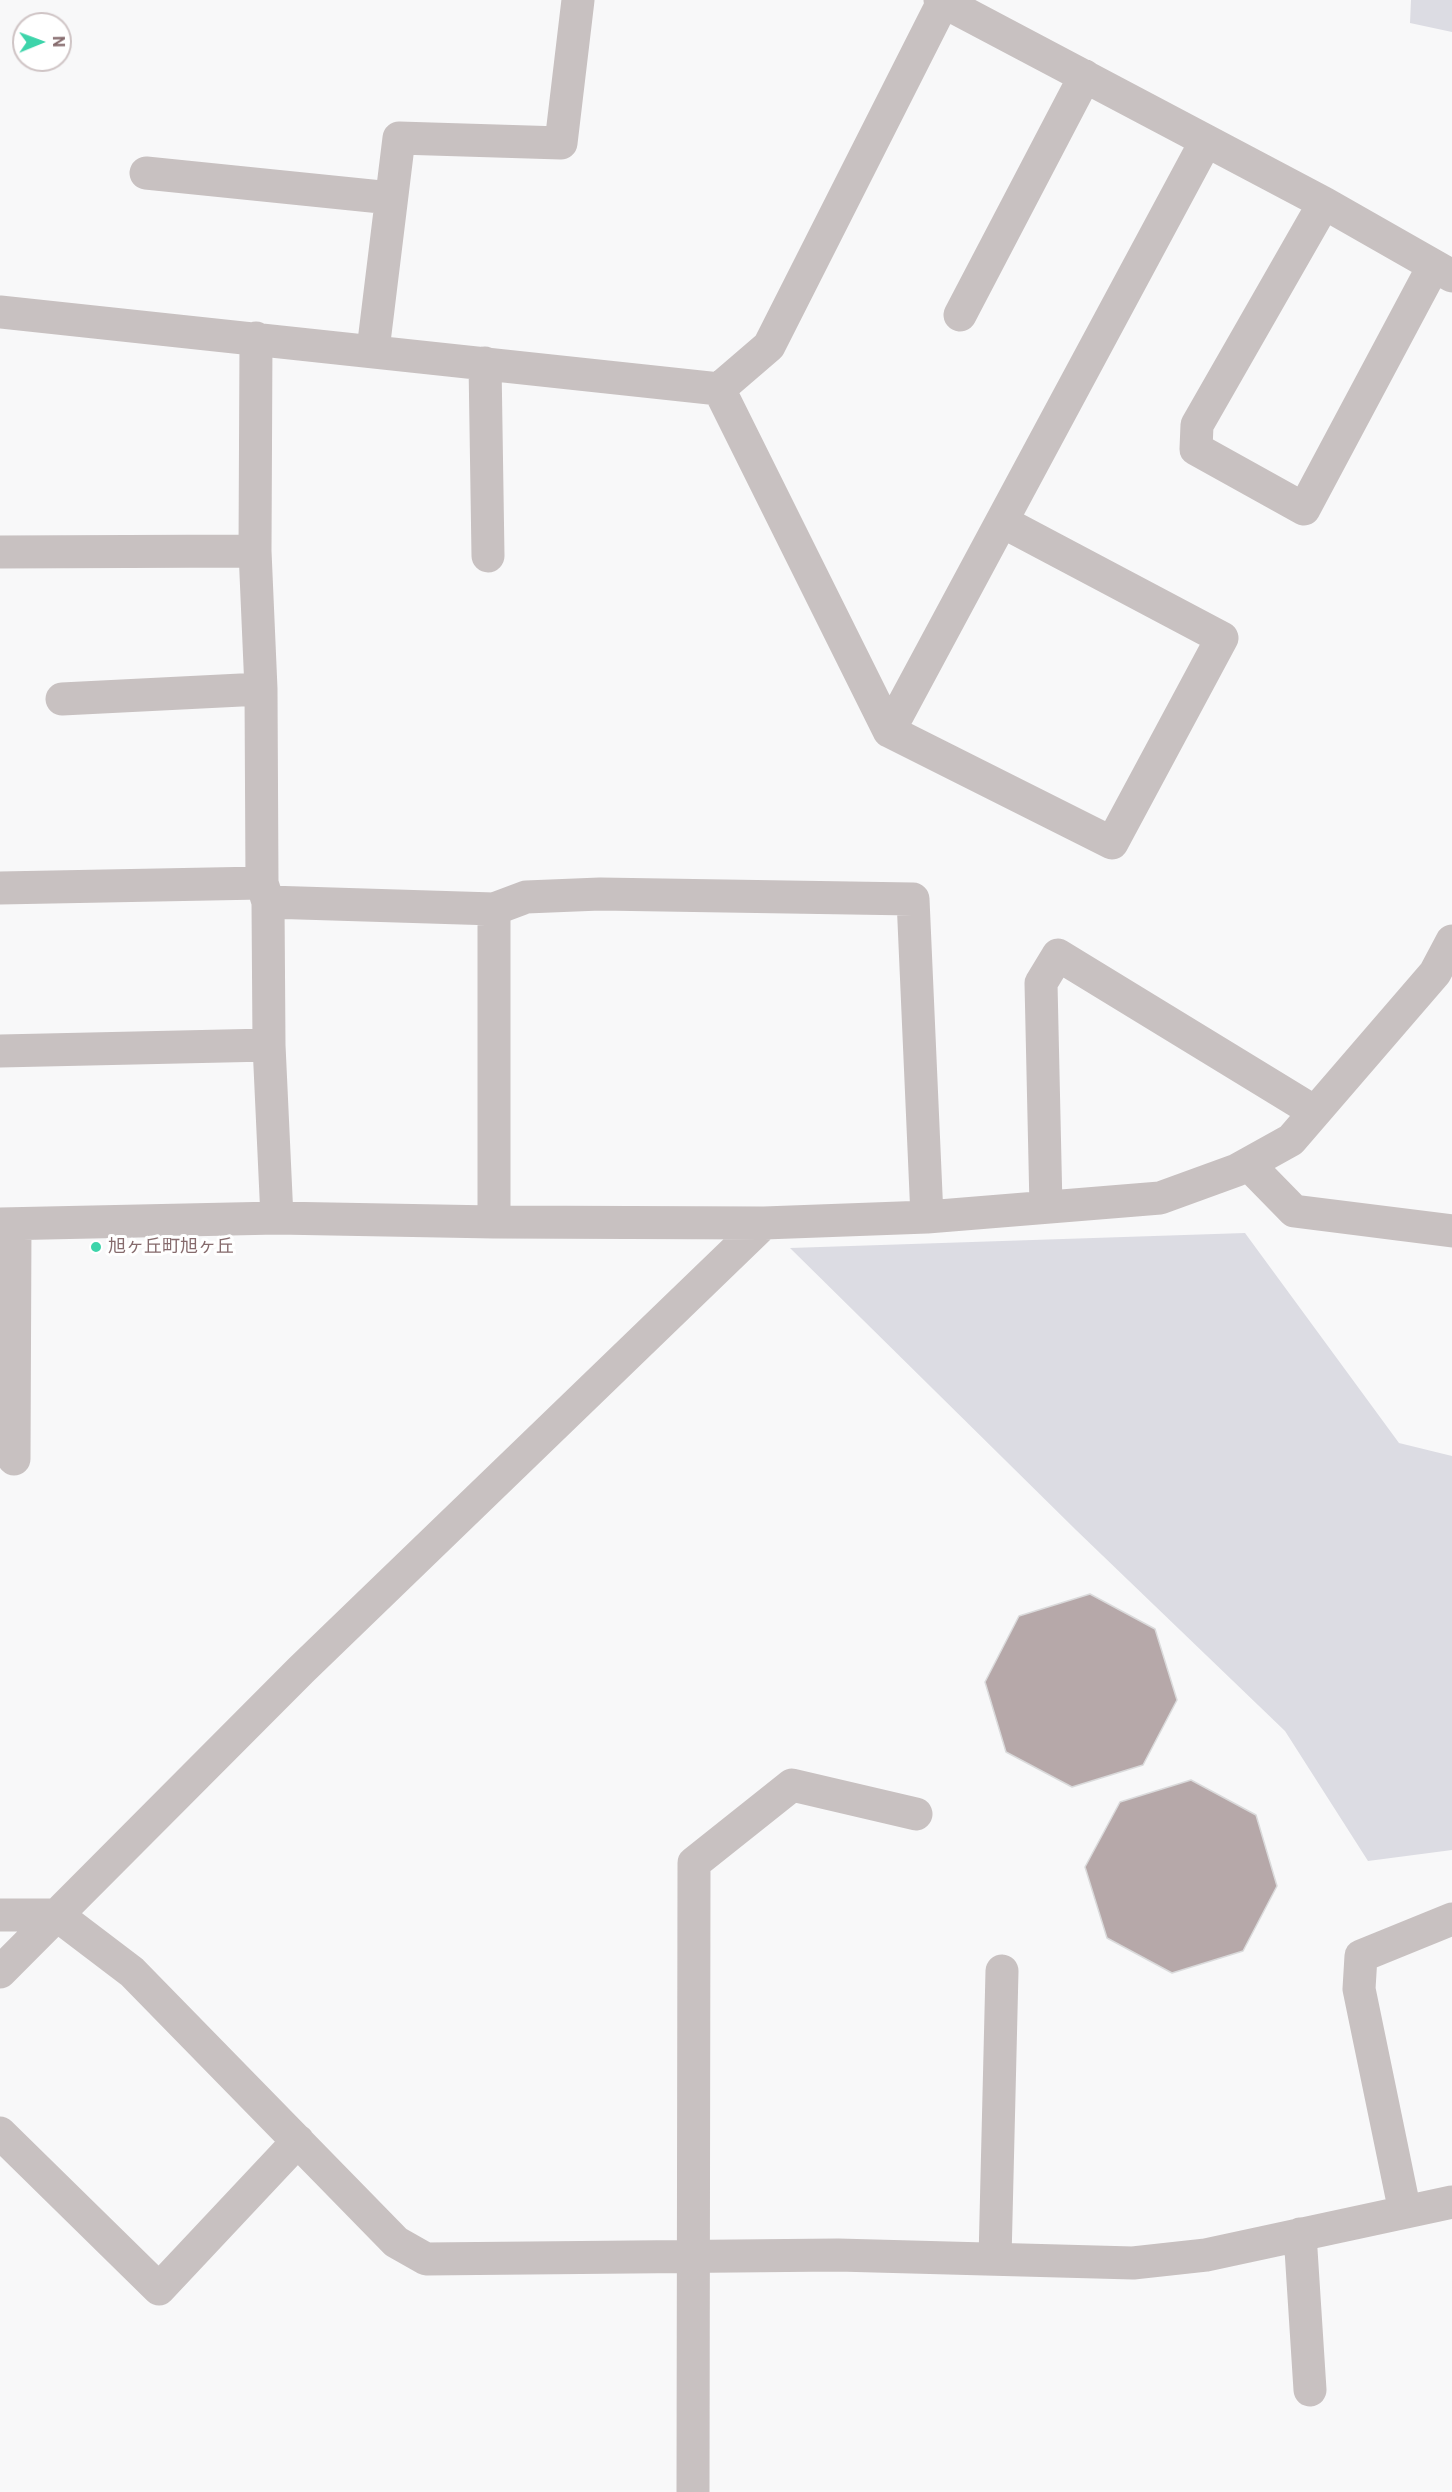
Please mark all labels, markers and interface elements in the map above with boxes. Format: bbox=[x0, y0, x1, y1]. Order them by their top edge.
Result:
north arrow bbox=[12, 12, 72, 72]
text: N bbox=[49, 36, 68, 48]
place label: 旭ヶ丘町旭ヶ丘 bbox=[108, 1236, 234, 1258]
marker: 旭ヶ丘町旭ヶ丘 bbox=[89, 1240, 103, 1254]

